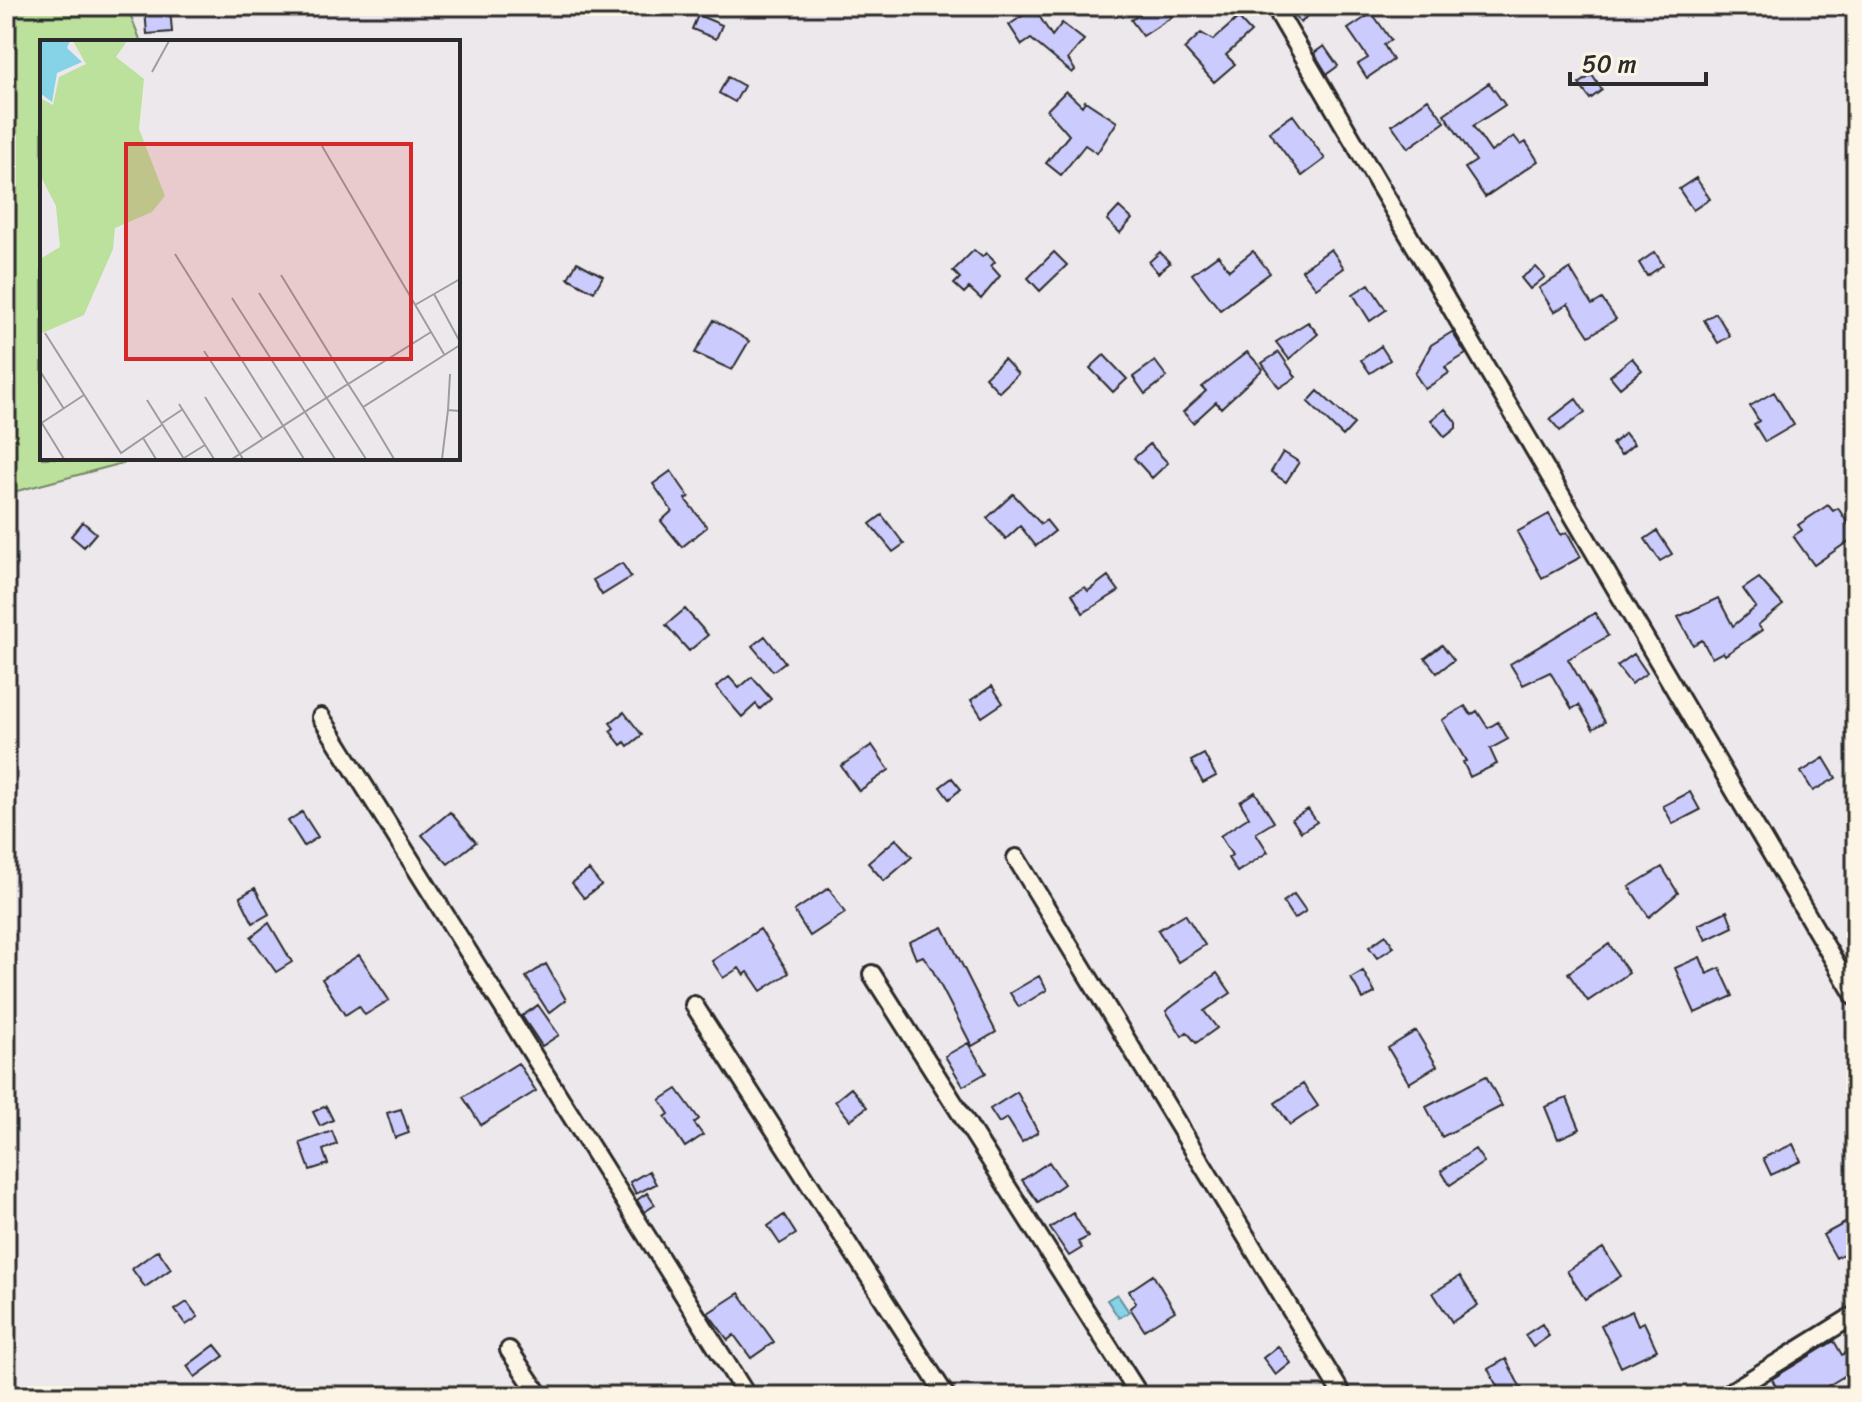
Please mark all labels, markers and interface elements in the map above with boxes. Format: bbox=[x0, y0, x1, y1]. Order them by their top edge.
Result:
scale bar bbox=[1570, 36, 1706, 86]
inset map bbox=[40, 40, 460, 460]
text: 50 m bbox=[1582, 43, 1637, 85]

